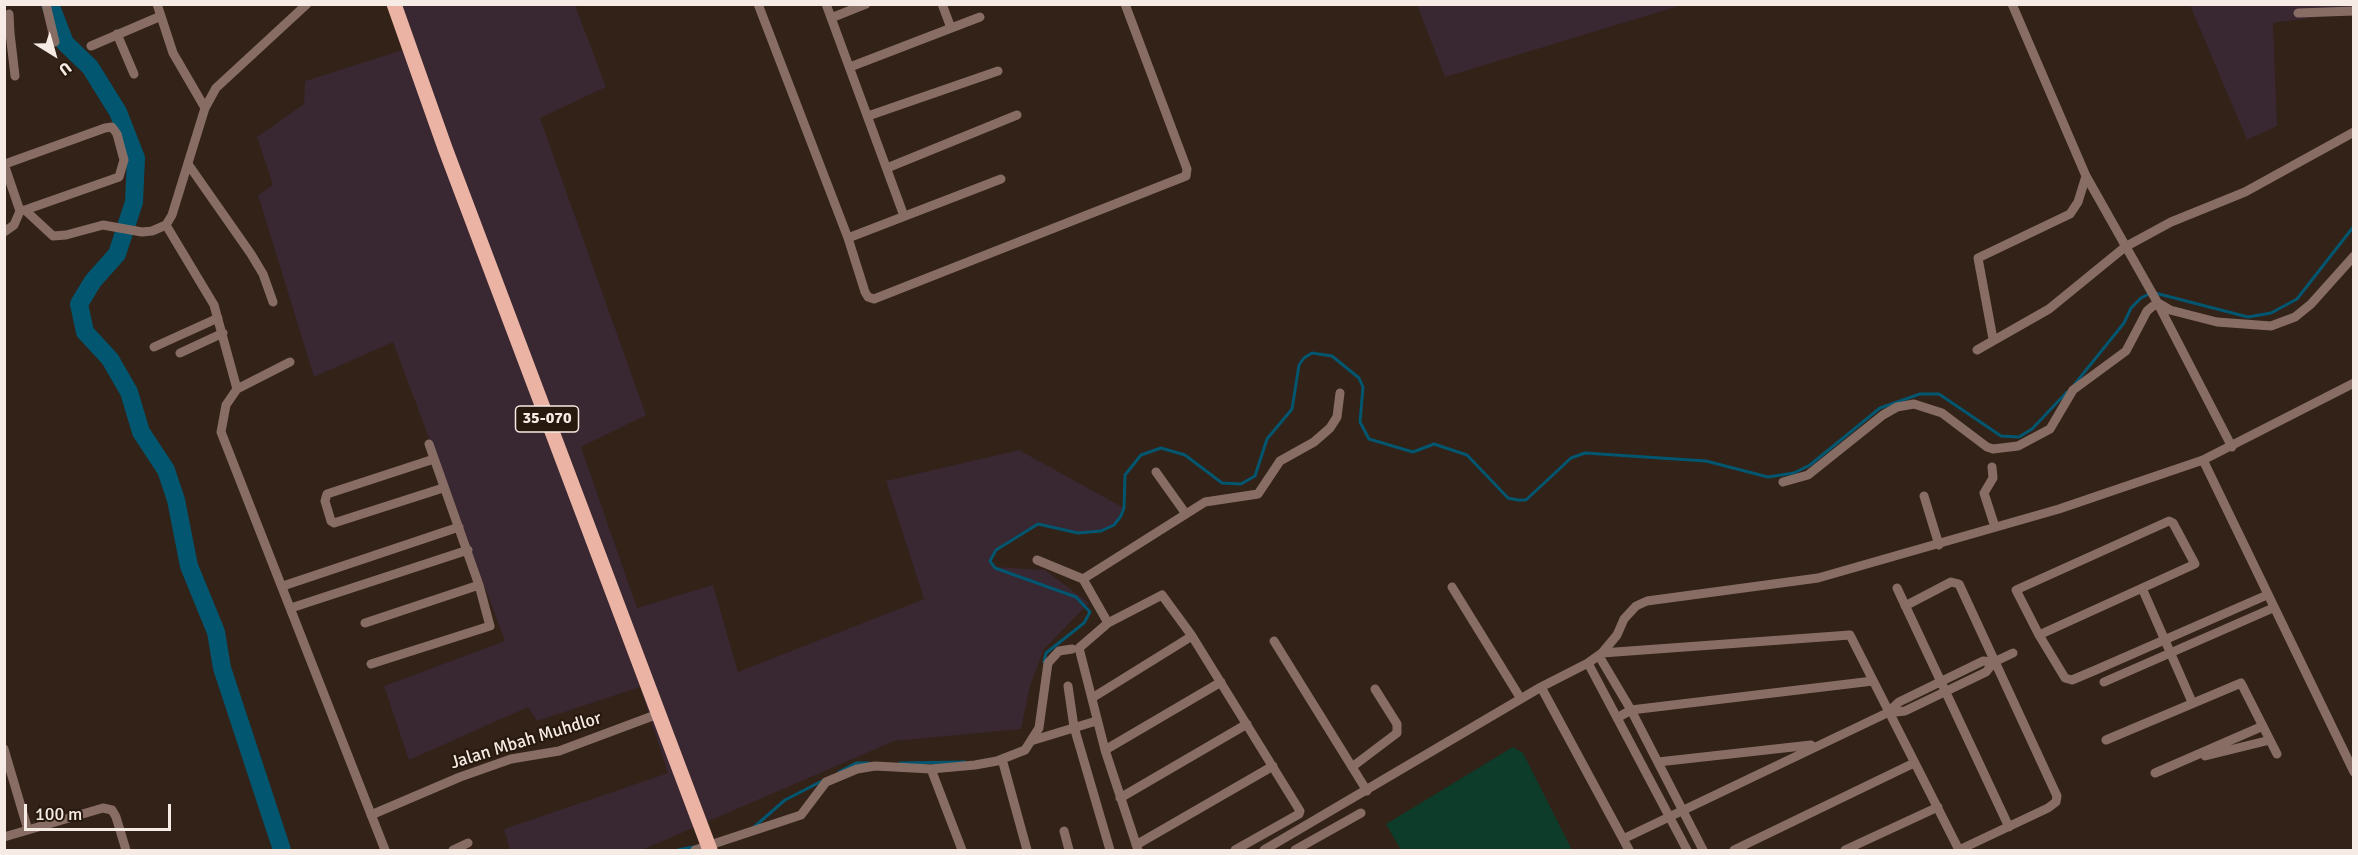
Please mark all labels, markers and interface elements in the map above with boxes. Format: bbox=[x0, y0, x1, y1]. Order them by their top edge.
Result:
north arrow bbox=[24, 24, 84, 84]
text: U bbox=[55, 57, 75, 80]
road number: 35-070 bbox=[516, 406, 578, 432]
street label: Jalan Mbah Muhdlor bbox=[448, 708, 604, 774]
scale bar bbox=[27, 792, 174, 830]
text: 100 m bbox=[35, 803, 82, 825]

